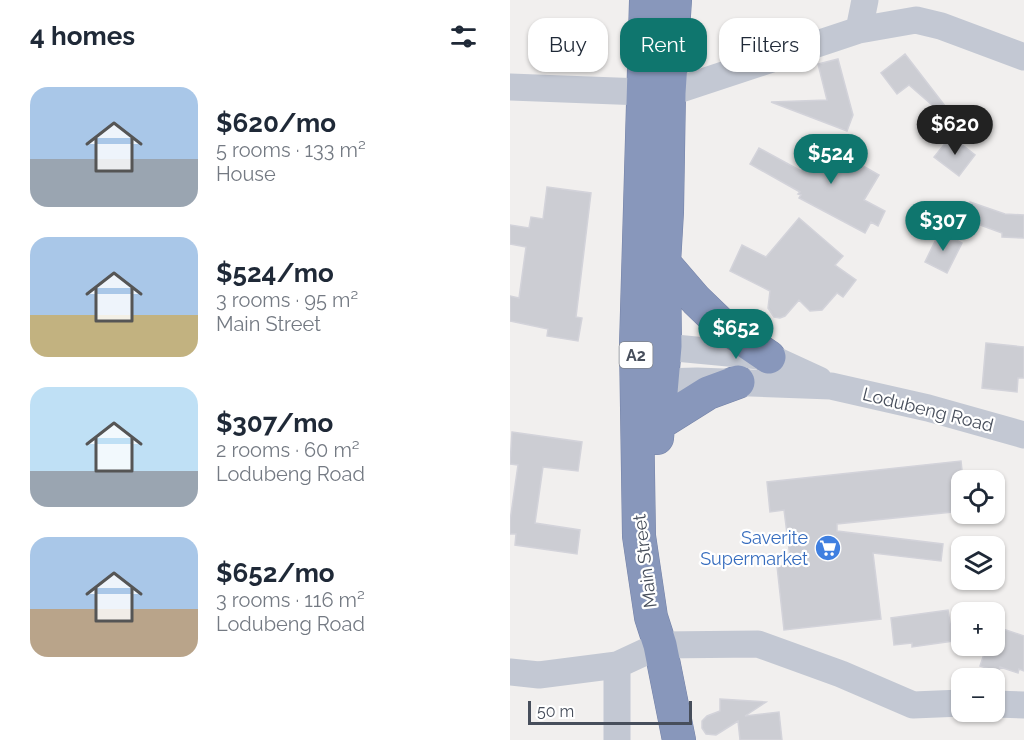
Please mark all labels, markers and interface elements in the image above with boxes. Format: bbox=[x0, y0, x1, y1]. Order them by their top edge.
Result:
chip: Buy bbox=[528, 18, 608, 72]
chip: Rent bbox=[620, 18, 707, 72]
chip: Filters bbox=[719, 18, 820, 72]
icon: filters bbox=[447, 20, 480, 53]
text: 4 homes bbox=[30, 21, 135, 51]
pin: $620 bbox=[919, 105, 991, 156]
text: $620/mo bbox=[216, 108, 336, 138]
icon: home bbox=[78, 111, 150, 183]
text: $620 bbox=[931, 112, 979, 136]
pin: $524 bbox=[795, 134, 867, 185]
text: 5 rooms · 133 m² bbox=[216, 138, 366, 162]
text: $524 bbox=[808, 141, 854, 165]
text: House bbox=[216, 162, 276, 186]
pin: $307 bbox=[907, 201, 979, 252]
text: $307 bbox=[919, 208, 967, 232]
text: $524/mo bbox=[216, 258, 334, 288]
icon: home bbox=[78, 261, 150, 333]
text: 3 rooms · 95 m² bbox=[216, 288, 358, 312]
pin: $652 bbox=[700, 309, 772, 360]
text: Main Street bbox=[216, 312, 321, 336]
text: $652 bbox=[712, 316, 760, 340]
road number: A2 bbox=[620, 342, 652, 368]
street label: Lodubeng Road bbox=[861, 383, 996, 436]
text: $307/mo bbox=[216, 408, 333, 438]
icon: home bbox=[78, 411, 150, 483]
text: 2 rooms · 60 m² bbox=[216, 438, 360, 462]
text: Lodubeng Road bbox=[216, 462, 365, 486]
map controls bbox=[951, 470, 1005, 722]
button: locate bbox=[951, 470, 1005, 524]
street label: Main Street bbox=[628, 513, 661, 609]
place label: Saverite Supermarket bbox=[700, 527, 808, 569]
supermarket icon: Saverite Supermarket bbox=[813, 533, 843, 563]
button: layers bbox=[951, 536, 1005, 590]
text: $652/mo bbox=[216, 558, 335, 588]
icon: home bbox=[78, 561, 150, 633]
text: 3 rooms · 116 m² bbox=[216, 588, 365, 612]
button: + bbox=[951, 602, 1005, 656]
text: Lodubeng Road bbox=[216, 612, 365, 636]
button: − bbox=[951, 668, 1005, 722]
scale bar bbox=[528, 698, 692, 726]
text: 50 m bbox=[537, 702, 574, 721]

